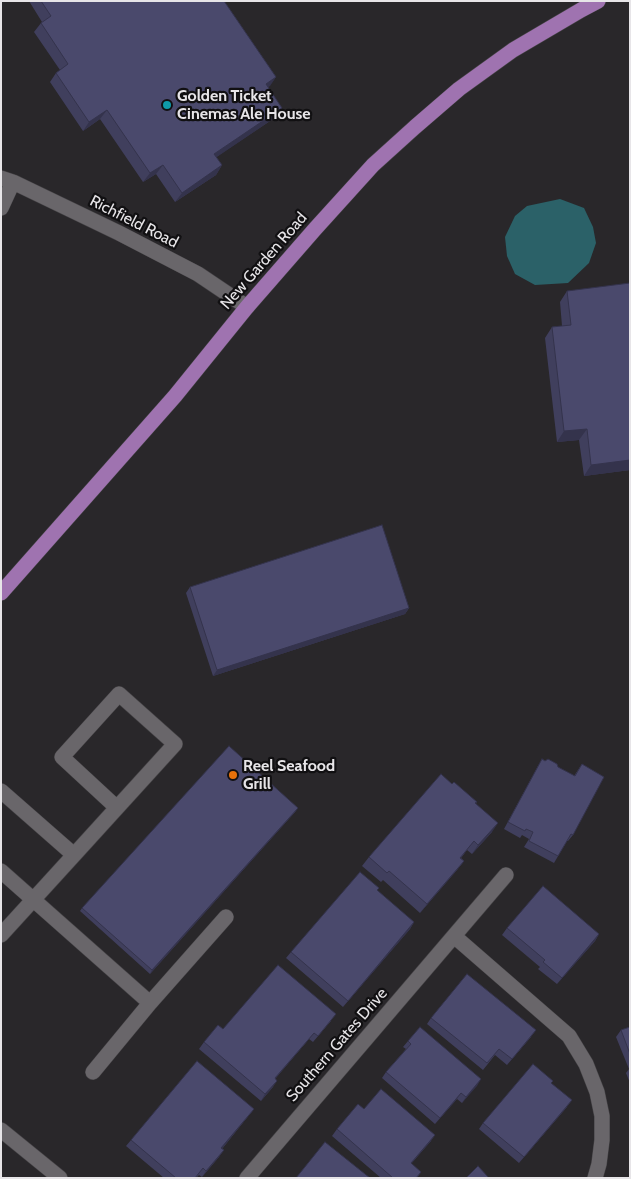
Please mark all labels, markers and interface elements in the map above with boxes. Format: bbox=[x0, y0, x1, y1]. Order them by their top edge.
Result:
place label: Golden Ticket Cinemas Ale House bbox=[177, 86, 310, 124]
marker: Golden Ticket Cinemas Ale House bbox=[161, 99, 173, 111]
street label: Richfield Road bbox=[87, 192, 181, 252]
street label: New Garden Road bbox=[217, 209, 311, 313]
place label: Reel Seafood Grill bbox=[243, 756, 335, 794]
marker: Reel Seafood Grill bbox=[227, 769, 239, 781]
street label: Southern Gates Drive bbox=[282, 984, 392, 1106]

